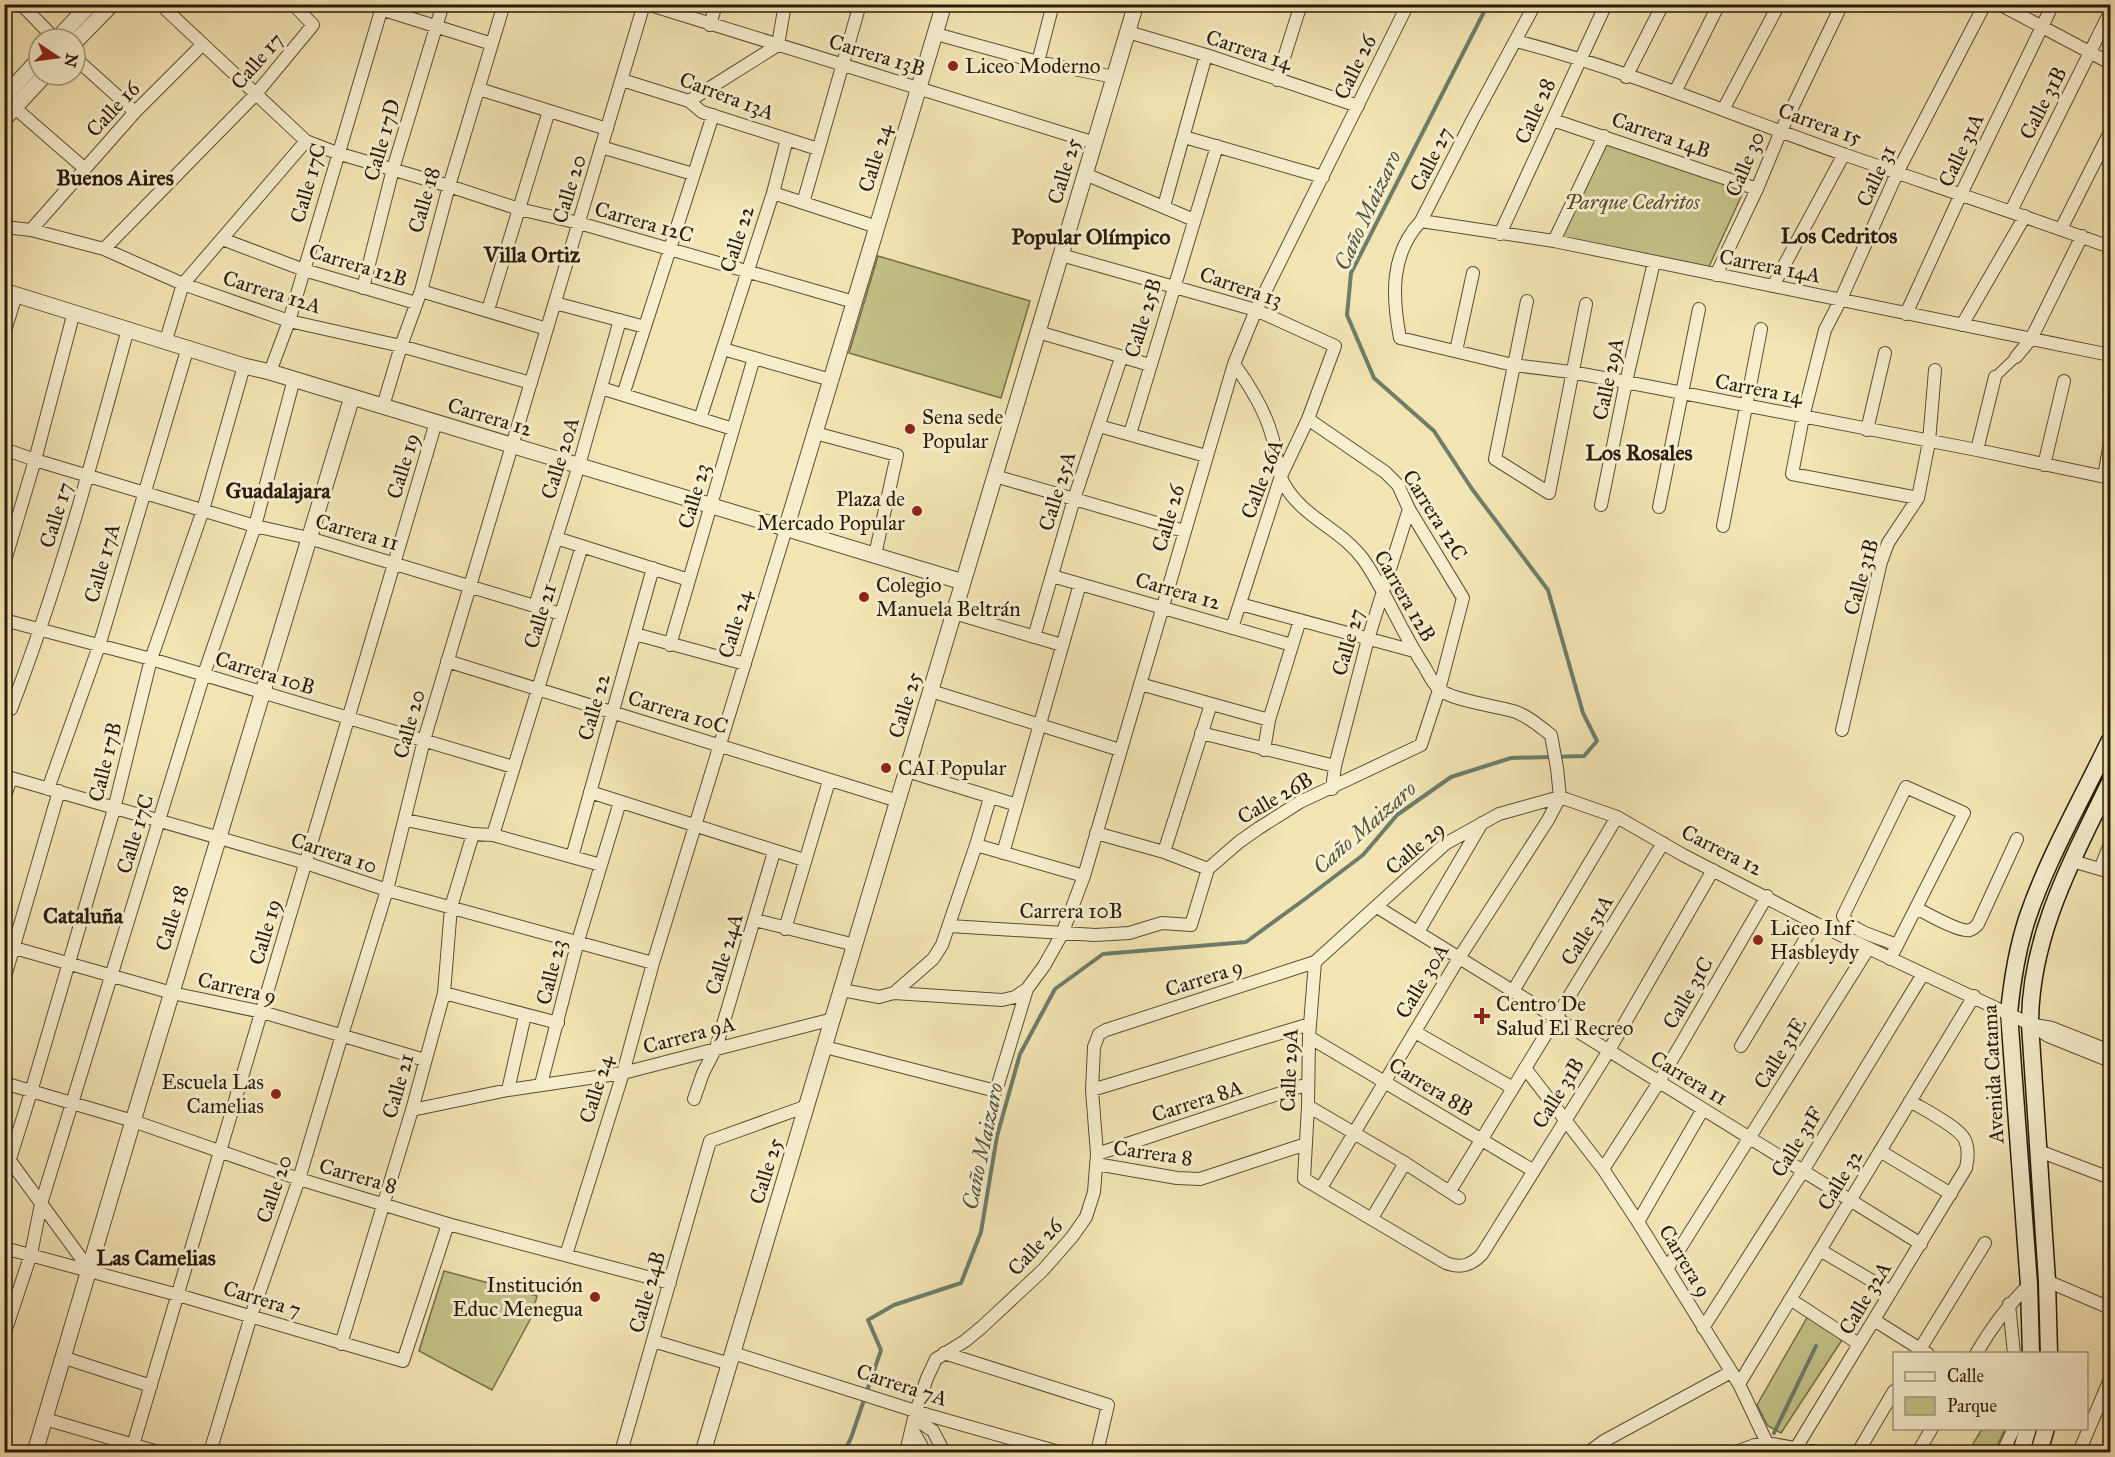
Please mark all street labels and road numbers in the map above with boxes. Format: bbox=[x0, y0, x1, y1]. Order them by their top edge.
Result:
street label: Carrera 14 bbox=[1203, 24, 1296, 76]
street label: Calle 17 bbox=[225, 27, 289, 95]
street label: Carrera 13B bbox=[826, 28, 928, 82]
street label: Calle 26 bbox=[1328, 29, 1382, 104]
street label: Calle 31B bbox=[2014, 62, 2072, 144]
street label: Carrera 13A bbox=[676, 66, 778, 126]
street label: Calle 28 bbox=[1509, 74, 1561, 148]
street label: Calle 16 bbox=[81, 75, 146, 142]
street label: Calle 17D bbox=[358, 96, 406, 184]
street label: Carrera 15 bbox=[1775, 97, 1865, 151]
street label: Carrera 14B bbox=[1608, 106, 1714, 164]
street label: Calle 31A bbox=[1933, 109, 1989, 191]
street label: Calle 24 bbox=[852, 120, 898, 195]
street label: Calle 27 bbox=[1404, 122, 1458, 196]
street label: Calle 30 bbox=[1720, 127, 1770, 201]
street label: Calle 25 bbox=[1042, 135, 1086, 207]
street label: Calle 17C bbox=[284, 140, 332, 226]
street label: Calle 31 bbox=[1851, 141, 1901, 211]
street label: Calle 20 bbox=[546, 152, 592, 226]
street label: Calle 18 bbox=[402, 164, 446, 236]
street label: Carrera 12C bbox=[591, 195, 697, 249]
street label: Calle 22 bbox=[714, 202, 760, 276]
street label: Carrera 12B bbox=[306, 238, 410, 292]
street label: Carrera 14A bbox=[1717, 243, 1823, 289]
street label: Carrera 13 bbox=[1196, 261, 1286, 313]
street label: Carrera 12A bbox=[220, 265, 324, 319]
street label: Calle 25B bbox=[1119, 275, 1167, 361]
street label: Calle 29A bbox=[1587, 335, 1629, 423]
street label: Carrera 14 bbox=[1713, 368, 1806, 410]
street label: Carrera 12 bbox=[444, 392, 536, 442]
street label: Calle 20A bbox=[535, 414, 585, 502]
street label: Calle 19 bbox=[381, 430, 425, 502]
street label: Calle 26A bbox=[1235, 436, 1289, 522]
street label: Calle 25A bbox=[1033, 448, 1081, 534]
street label: Calle 23 bbox=[672, 460, 716, 532]
street label: Carrera 12C bbox=[1397, 465, 1473, 565]
street label: Calle 17 bbox=[34, 479, 78, 551]
street label: Calle 26 bbox=[1146, 480, 1190, 555]
street label: Carrera 11 bbox=[312, 508, 402, 556]
street label: Calle 17A bbox=[78, 520, 126, 606]
street label: Calle 31B bbox=[1838, 536, 1884, 618]
street label: Carrera 12B bbox=[1368, 546, 1442, 646]
street label: Carrera 12 bbox=[1132, 566, 1224, 616]
street label: Calle 21 bbox=[518, 580, 562, 652]
street label: Calle 24 bbox=[712, 586, 758, 661]
street label: Calle 27 bbox=[1326, 605, 1370, 679]
street label: Carrera 10B bbox=[212, 645, 318, 701]
street label: Calle 25 bbox=[883, 669, 927, 741]
street label: Calle 22 bbox=[572, 670, 616, 743]
street label: Carrera 10C bbox=[625, 684, 731, 740]
street label: Calle 20 bbox=[387, 687, 431, 761]
street label: Calle 17B bbox=[83, 719, 127, 805]
street label: Calle 26B bbox=[1233, 766, 1317, 830]
street label: Calle 17C bbox=[111, 791, 159, 877]
street label: Calle 29 bbox=[1380, 816, 1450, 880]
street label: Carrera 12 bbox=[1677, 819, 1767, 882]
street label: Carrera 10 bbox=[288, 827, 380, 879]
street label: Calle 18 bbox=[150, 882, 194, 954]
street label: Calle 31A bbox=[1555, 890, 1619, 970]
street label: Calle 19 bbox=[243, 896, 287, 968]
street label: Carrera 10B bbox=[1019, 898, 1123, 924]
street label: Calle 24A bbox=[699, 910, 749, 998]
street label: Calle 23 bbox=[530, 937, 572, 1007]
street label: Calle 30A bbox=[1390, 939, 1454, 1023]
street label: Calle 31C bbox=[1657, 952, 1719, 1034]
street label: Carrera 9 bbox=[1162, 953, 1246, 1003]
street label: Carrera 9 bbox=[195, 966, 279, 1010]
street label: Avenida Catama bbox=[1976, 1004, 2010, 1145]
street label: Carrera 9A bbox=[640, 1010, 738, 1060]
street label: Calle 31E bbox=[1748, 1012, 1812, 1094]
street label: Calle 29A bbox=[1275, 1028, 1303, 1112]
street label: Carrera 11 bbox=[1646, 1045, 1732, 1111]
street label: Calle 21 bbox=[376, 1050, 420, 1122]
street label: Calle 24 bbox=[573, 1051, 619, 1126]
street label: Carrera 8B bbox=[1384, 1052, 1478, 1122]
street label: Calle 31B bbox=[1526, 1053, 1590, 1133]
street label: Carrera 8A bbox=[1148, 1074, 1246, 1128]
street label: Calle 31F bbox=[1765, 1102, 1829, 1182]
street label: Calle 25 bbox=[744, 1135, 788, 1207]
street label: Carrera 8 bbox=[1112, 1135, 1194, 1171]
street label: Calle 32 bbox=[1812, 1144, 1869, 1215]
street label: Calle 20 bbox=[250, 1152, 298, 1226]
street label: Carrera 8 bbox=[316, 1152, 400, 1200]
street label: Calle 26 bbox=[1002, 1212, 1069, 1281]
street label: Carrera 9 bbox=[1653, 1220, 1717, 1302]
street label: Calle 24B bbox=[623, 1248, 671, 1336]
street label: Calle 32A bbox=[1833, 1257, 1897, 1339]
street label: Carrera 7 bbox=[220, 1275, 304, 1323]
street label: Carrera 7A bbox=[853, 1358, 951, 1412]

